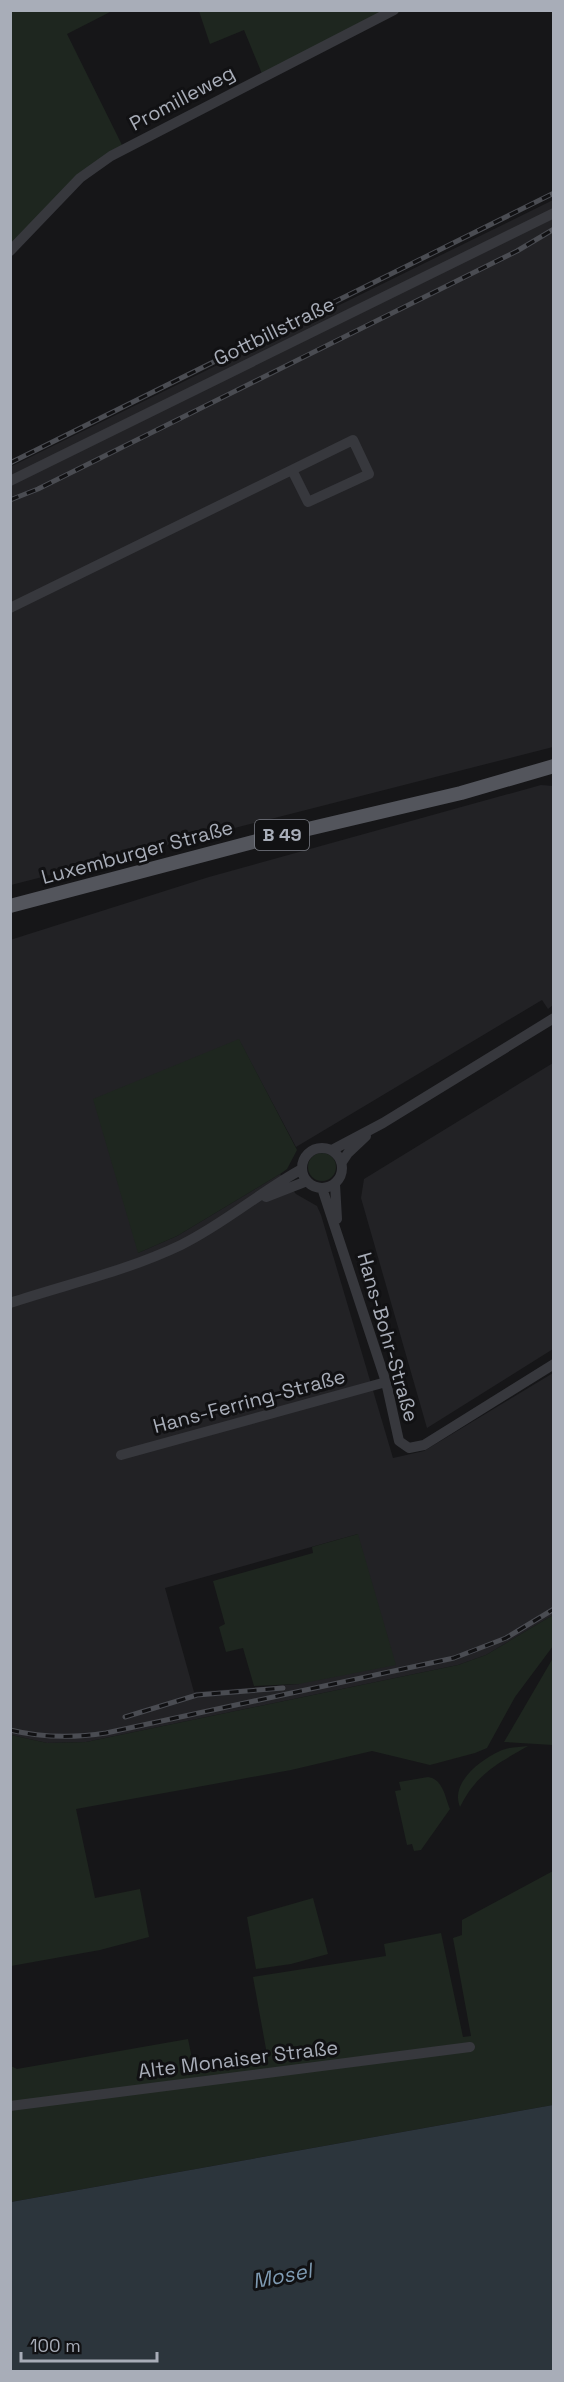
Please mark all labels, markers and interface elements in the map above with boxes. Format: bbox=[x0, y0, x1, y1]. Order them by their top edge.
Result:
street label: Promilleweg bbox=[125, 59, 239, 137]
street label: Gottbillstraße bbox=[209, 291, 339, 371]
street label: Luxemburger Straße bbox=[38, 814, 236, 890]
road number: B 49 bbox=[255, 820, 309, 850]
street label: Hans-Bohr-Straße bbox=[351, 1249, 425, 1425]
street label: Hans-Ferring-Straße bbox=[150, 1363, 348, 1439]
street label: Alte Monaiser Straße bbox=[137, 2034, 339, 2084]
water label: Mosel bbox=[250, 2256, 317, 2294]
scale bar bbox=[21, 2325, 158, 2363]
text: 100 m bbox=[30, 2334, 81, 2357]

